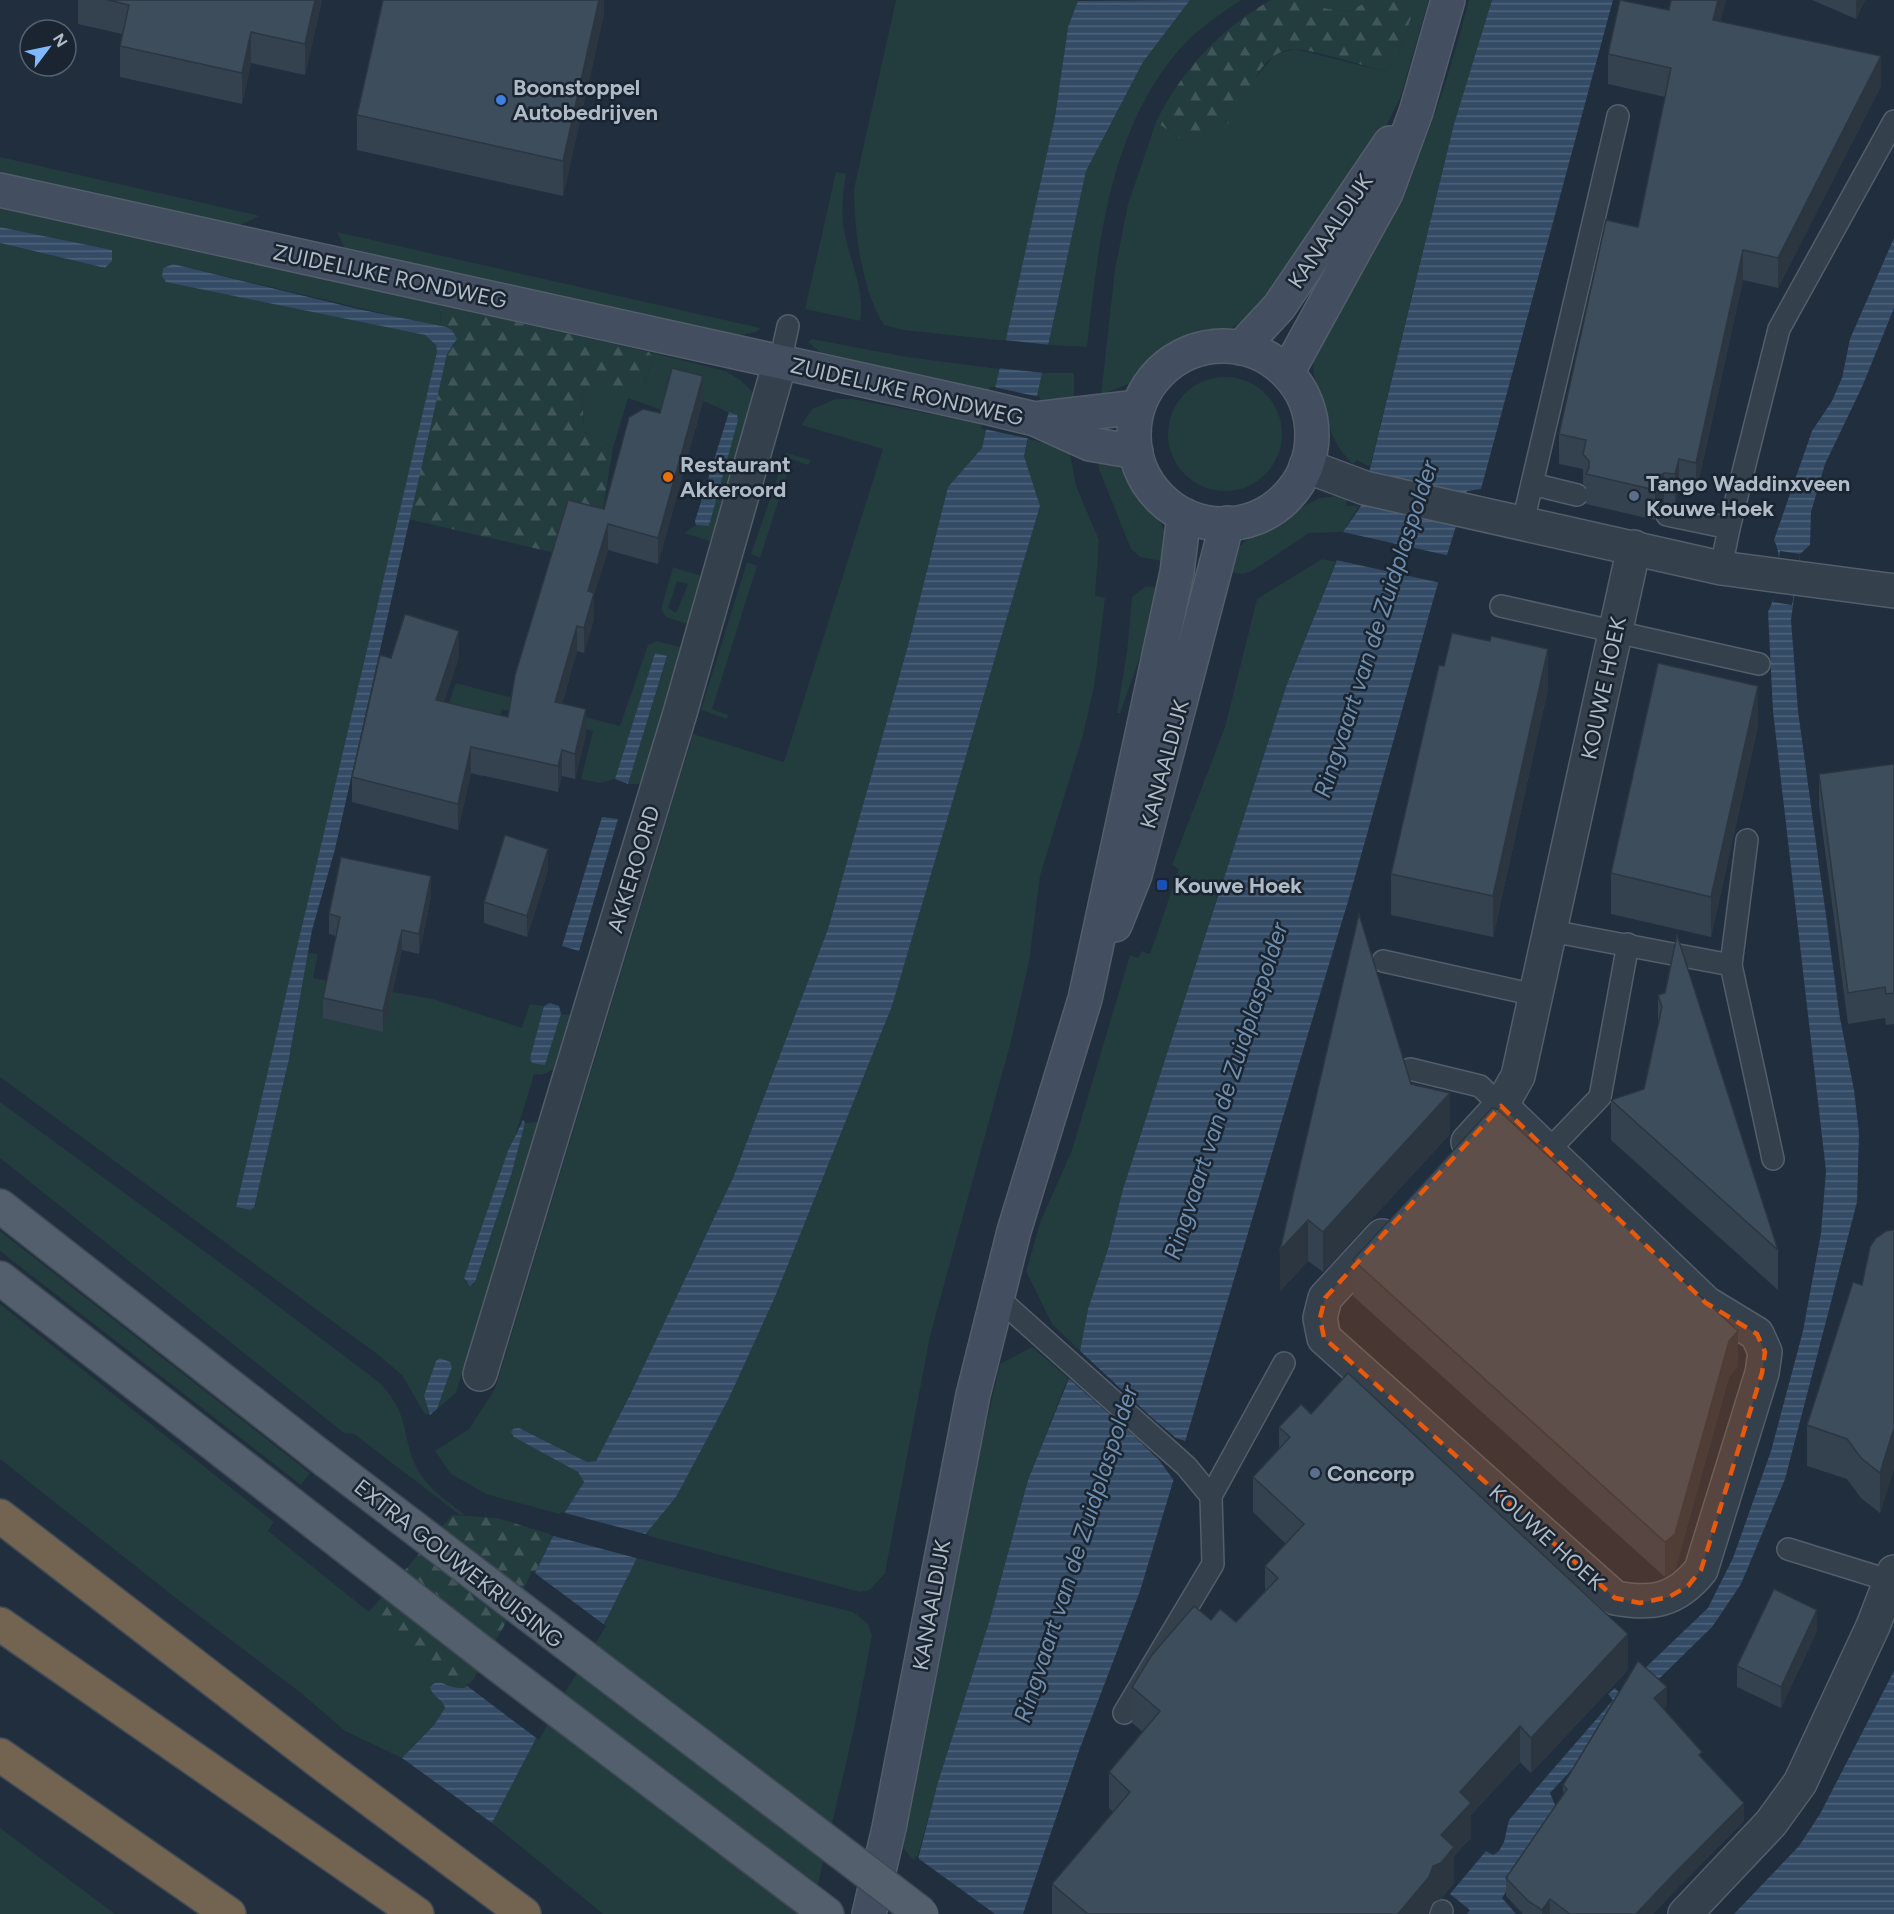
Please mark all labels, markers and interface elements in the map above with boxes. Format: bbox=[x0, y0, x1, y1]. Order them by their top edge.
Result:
north arrow bbox=[18, 18, 78, 78]
text: N bbox=[49, 30, 72, 51]
place label: Boonstoppel Autobedrijven bbox=[513, 74, 658, 126]
marker: Boonstoppel Autobedrijven bbox=[494, 93, 508, 107]
street label: KANAALDIJK bbox=[1282, 168, 1379, 294]
street label: ZUIDELIJKE RONDWEG bbox=[271, 239, 509, 314]
street label: ZUIDELIJKE RONDWEG bbox=[788, 352, 1026, 431]
place label: Restaurant Akkeroord bbox=[680, 451, 791, 503]
water label: Ringvaart van de Zuidplaspolder bbox=[1307, 456, 1444, 801]
marker: Restaurant Akkeroord bbox=[661, 470, 675, 484]
place label: Tango Waddinxveen Kouwe Hoek bbox=[1646, 470, 1850, 522]
marker: Tango Waddinxveen Kouwe Hoek bbox=[1627, 489, 1641, 503]
street label: KOUWE HOEK bbox=[1575, 614, 1632, 762]
street label: KANAALDIJK bbox=[1134, 696, 1195, 832]
street label: AKKEROORD bbox=[601, 802, 666, 936]
place label: Kouwe Hoek bbox=[1174, 872, 1302, 899]
marker: Kouwe Hoek bbox=[1155, 878, 1169, 892]
water label: Ringvaart van de Zuidplaspolder bbox=[1157, 918, 1294, 1263]
water label: Ringvaart van de Zuidplaspolder bbox=[1007, 1381, 1144, 1726]
place label: Concorp bbox=[1327, 1460, 1415, 1487]
marker: Concorp bbox=[1308, 1466, 1322, 1480]
street label: EXTRA GOUWEKRUISING bbox=[349, 1473, 569, 1653]
street label: KOUWE HOEK bbox=[1484, 1479, 1610, 1596]
street label: KANAALDIJK bbox=[907, 1537, 956, 1673]

